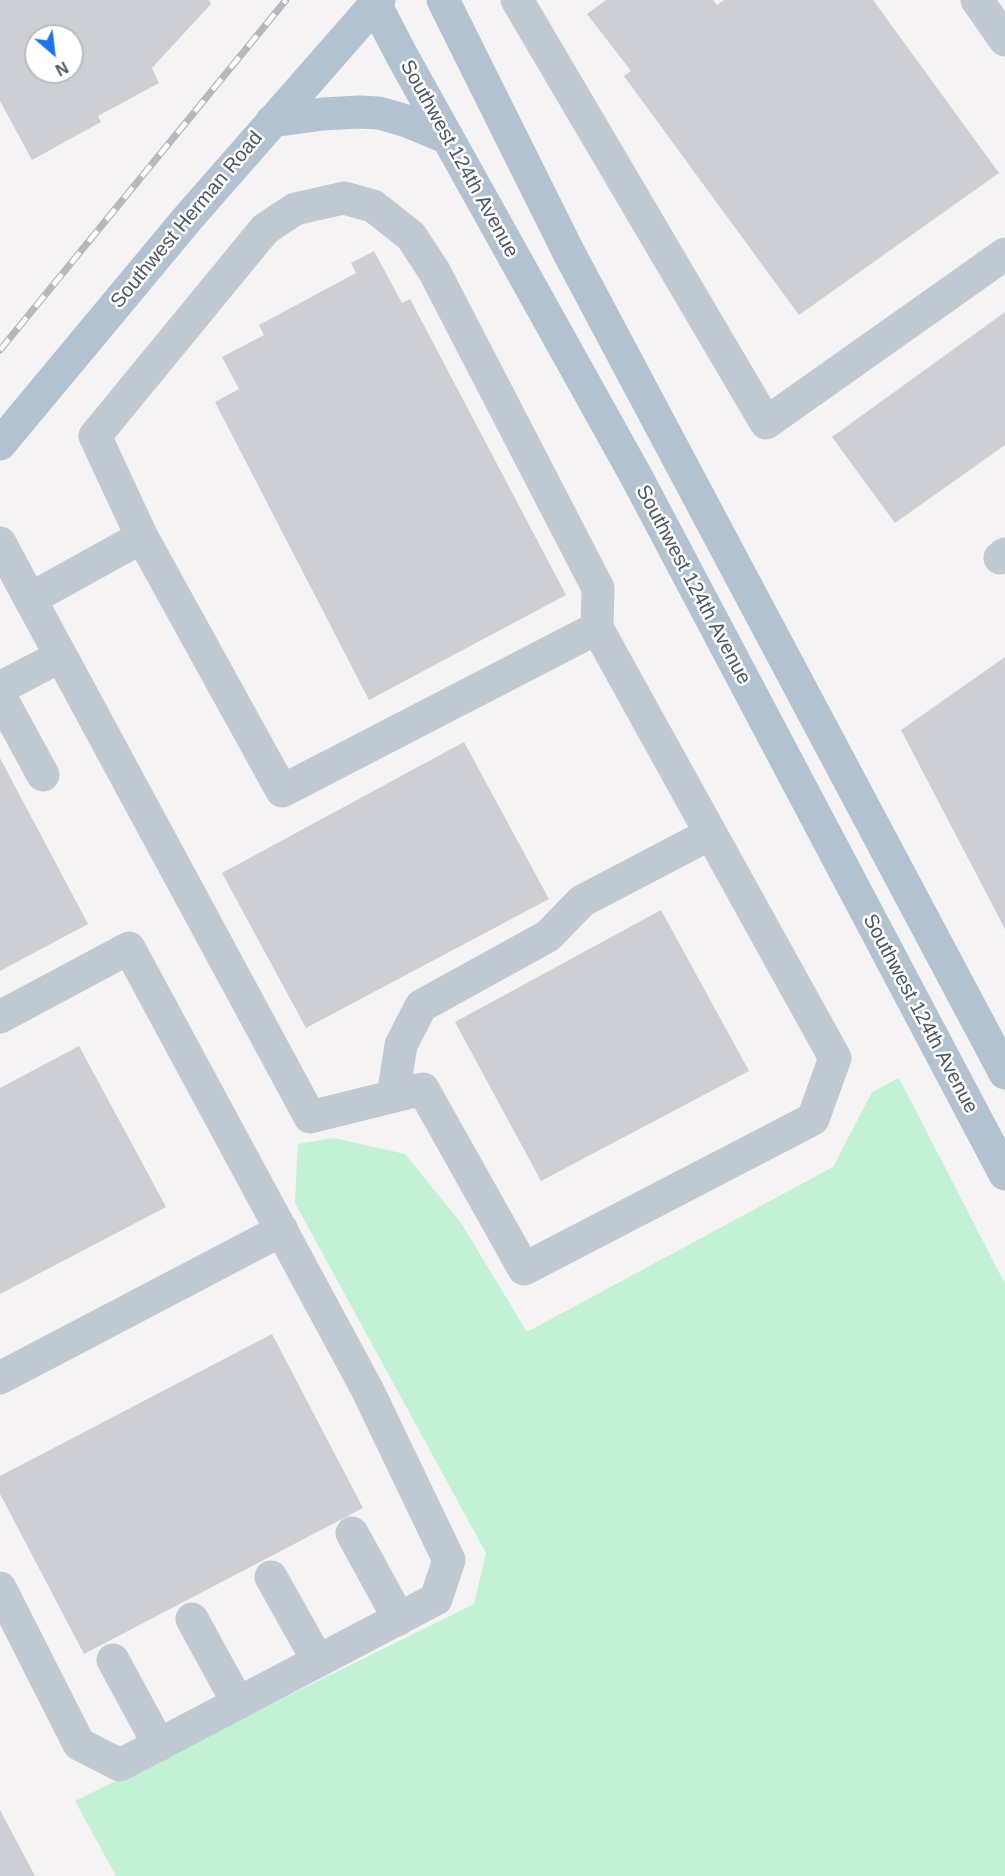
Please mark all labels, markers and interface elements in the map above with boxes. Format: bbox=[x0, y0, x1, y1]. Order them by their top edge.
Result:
north arrow bbox=[24, 24, 84, 84]
street label: Southwest 124th Avenue bbox=[395, 56, 523, 262]
text: N bbox=[53, 58, 71, 79]
street label: Southwest Herman Road bbox=[106, 127, 268, 313]
street label: Southwest 124th Avenue bbox=[630, 481, 756, 689]
street label: Southwest 124th Avenue bbox=[857, 910, 983, 1118]

